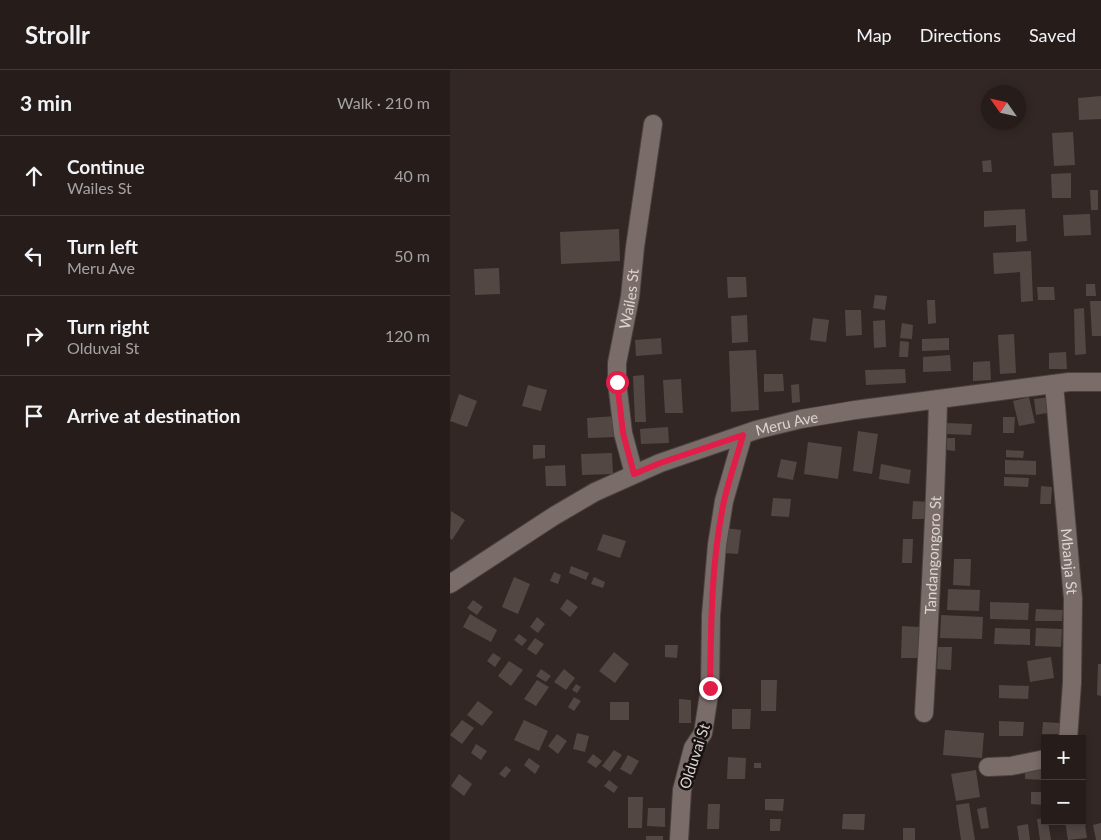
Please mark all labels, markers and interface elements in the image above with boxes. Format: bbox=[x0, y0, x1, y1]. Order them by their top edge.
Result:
text: Strollr bbox=[25, 20, 90, 49]
text: Map bbox=[856, 24, 892, 46]
text: Directions bbox=[920, 24, 1001, 46]
text: Saved bbox=[1029, 24, 1076, 46]
north arrow bbox=[981, 85, 1026, 130]
text: 3 min bbox=[20, 90, 72, 115]
text: Walk · 210 m bbox=[337, 93, 430, 112]
text: Continue bbox=[67, 155, 145, 178]
icon: ahead bbox=[20, 162, 48, 190]
text: 40 m bbox=[394, 166, 430, 185]
text: Wailes St bbox=[67, 178, 132, 197]
text: Turn left bbox=[67, 235, 138, 258]
icon: left bbox=[20, 242, 48, 270]
text: 50 m bbox=[394, 246, 430, 265]
text: Meru Ave bbox=[67, 258, 135, 277]
street label: Wailes St bbox=[615, 267, 642, 331]
text: Turn right bbox=[67, 315, 149, 338]
icon: right bbox=[20, 322, 48, 350]
text: 120 m bbox=[385, 326, 430, 345]
text: Olduvai St bbox=[67, 338, 139, 357]
route start bbox=[606, 371, 629, 394]
icon: arrive bbox=[20, 402, 48, 430]
text: Arrive at destination bbox=[67, 404, 240, 427]
street label: Meru Ave bbox=[754, 407, 819, 439]
street label: Tandangongoro St bbox=[921, 495, 944, 615]
street label: Mbanja St bbox=[1058, 528, 1082, 596]
route end bbox=[699, 677, 722, 700]
street label: Olduvai St bbox=[675, 720, 713, 791]
map controls bbox=[1041, 735, 1086, 825]
button: + bbox=[1041, 735, 1086, 780]
button: − bbox=[1041, 780, 1086, 825]

